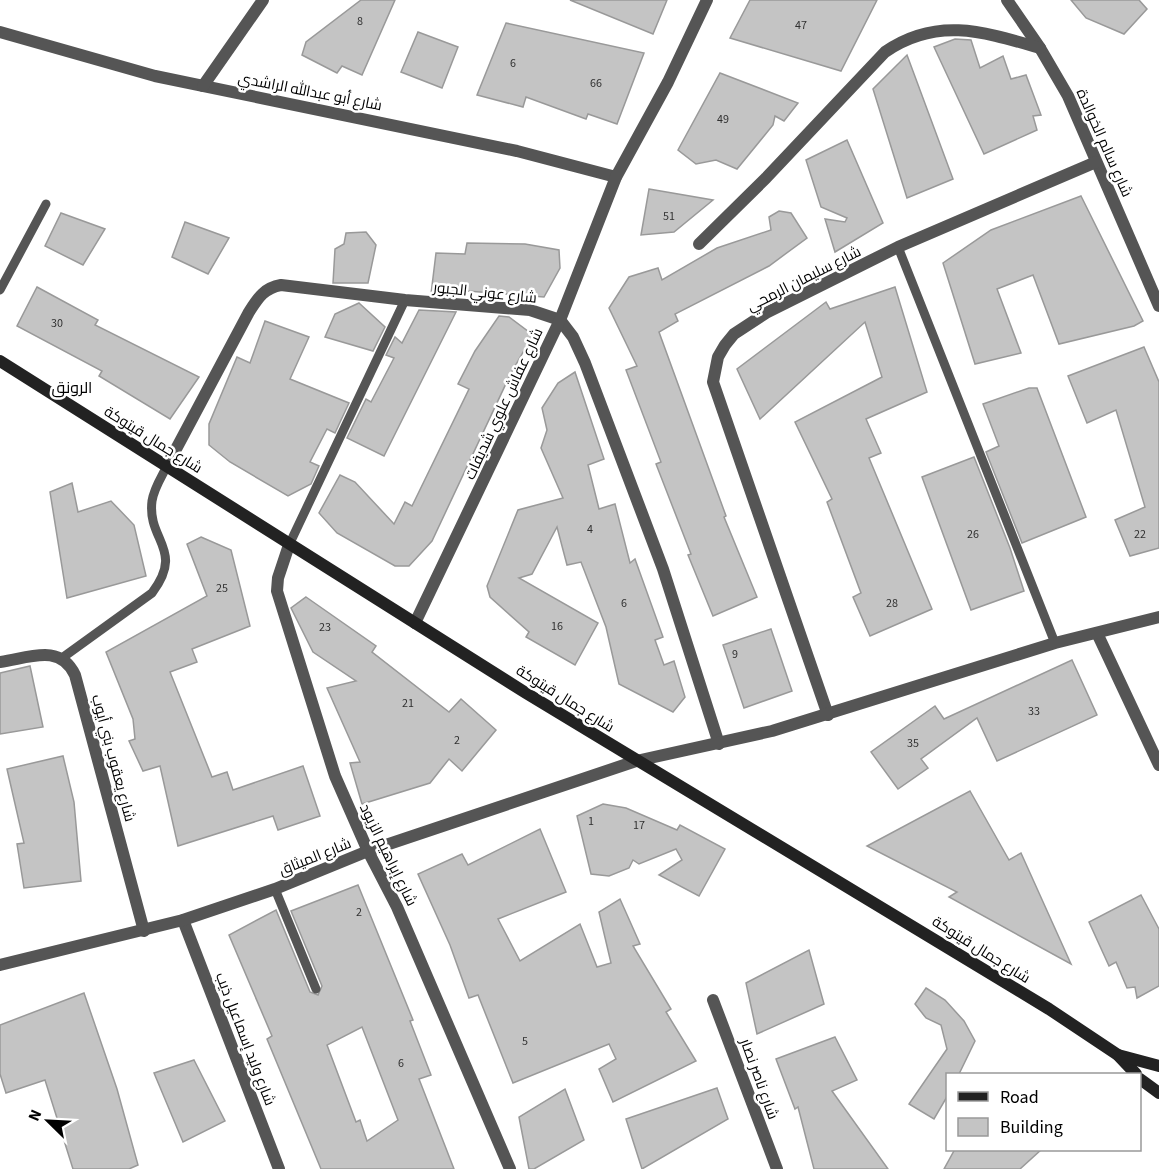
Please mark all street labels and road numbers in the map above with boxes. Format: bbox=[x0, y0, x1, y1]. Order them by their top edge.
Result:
street label: شارع أبو عبدالله الراشدي bbox=[236, 68, 384, 117]
street label: شارع سالم الخوالدة bbox=[1071, 85, 1137, 201]
street label: شارع سليمان الرمحي bbox=[743, 241, 865, 318]
street label: شارع عوني الجبور bbox=[431, 277, 538, 310]
street label: شارع عفاش علوي شديفات bbox=[460, 325, 549, 484]
street label: شارع جمال قيتوكة bbox=[100, 401, 206, 479]
street label: شارع جمال قيتوكة bbox=[512, 660, 618, 738]
street label: شارع يعقوب بني أيوب bbox=[85, 692, 140, 824]
street label: شارع إبراهيم الزيود bbox=[354, 800, 422, 910]
street label: شارع الميثاق bbox=[276, 833, 354, 881]
street label: شارع جمال قيتوكة bbox=[928, 911, 1034, 989]
street label: شارع وليد إسماعيل ذيب bbox=[210, 969, 280, 1109]
street label: شارع ناصر نصار bbox=[734, 1035, 783, 1123]

